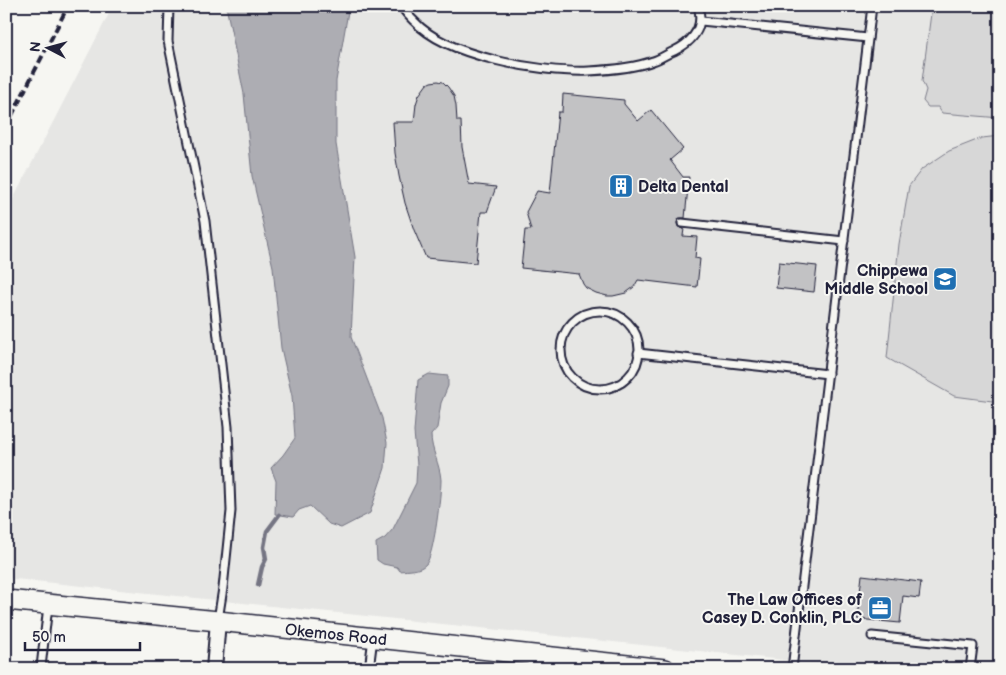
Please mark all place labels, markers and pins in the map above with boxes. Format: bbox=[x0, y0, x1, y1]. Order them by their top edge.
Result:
building icon: Delta Dental bbox=[608, 173, 634, 199]
place label: Delta Dental bbox=[638, 178, 729, 197]
place label: Chippewa Middle School bbox=[825, 262, 928, 299]
school or university icon: Chippewa Middle School bbox=[932, 266, 958, 292]
place label: The Law Offices of Casey D. Conklin, PLC bbox=[702, 591, 863, 628]
office icon: The Law Offices of Casey D. Conklin, PLC bbox=[867, 595, 893, 621]

